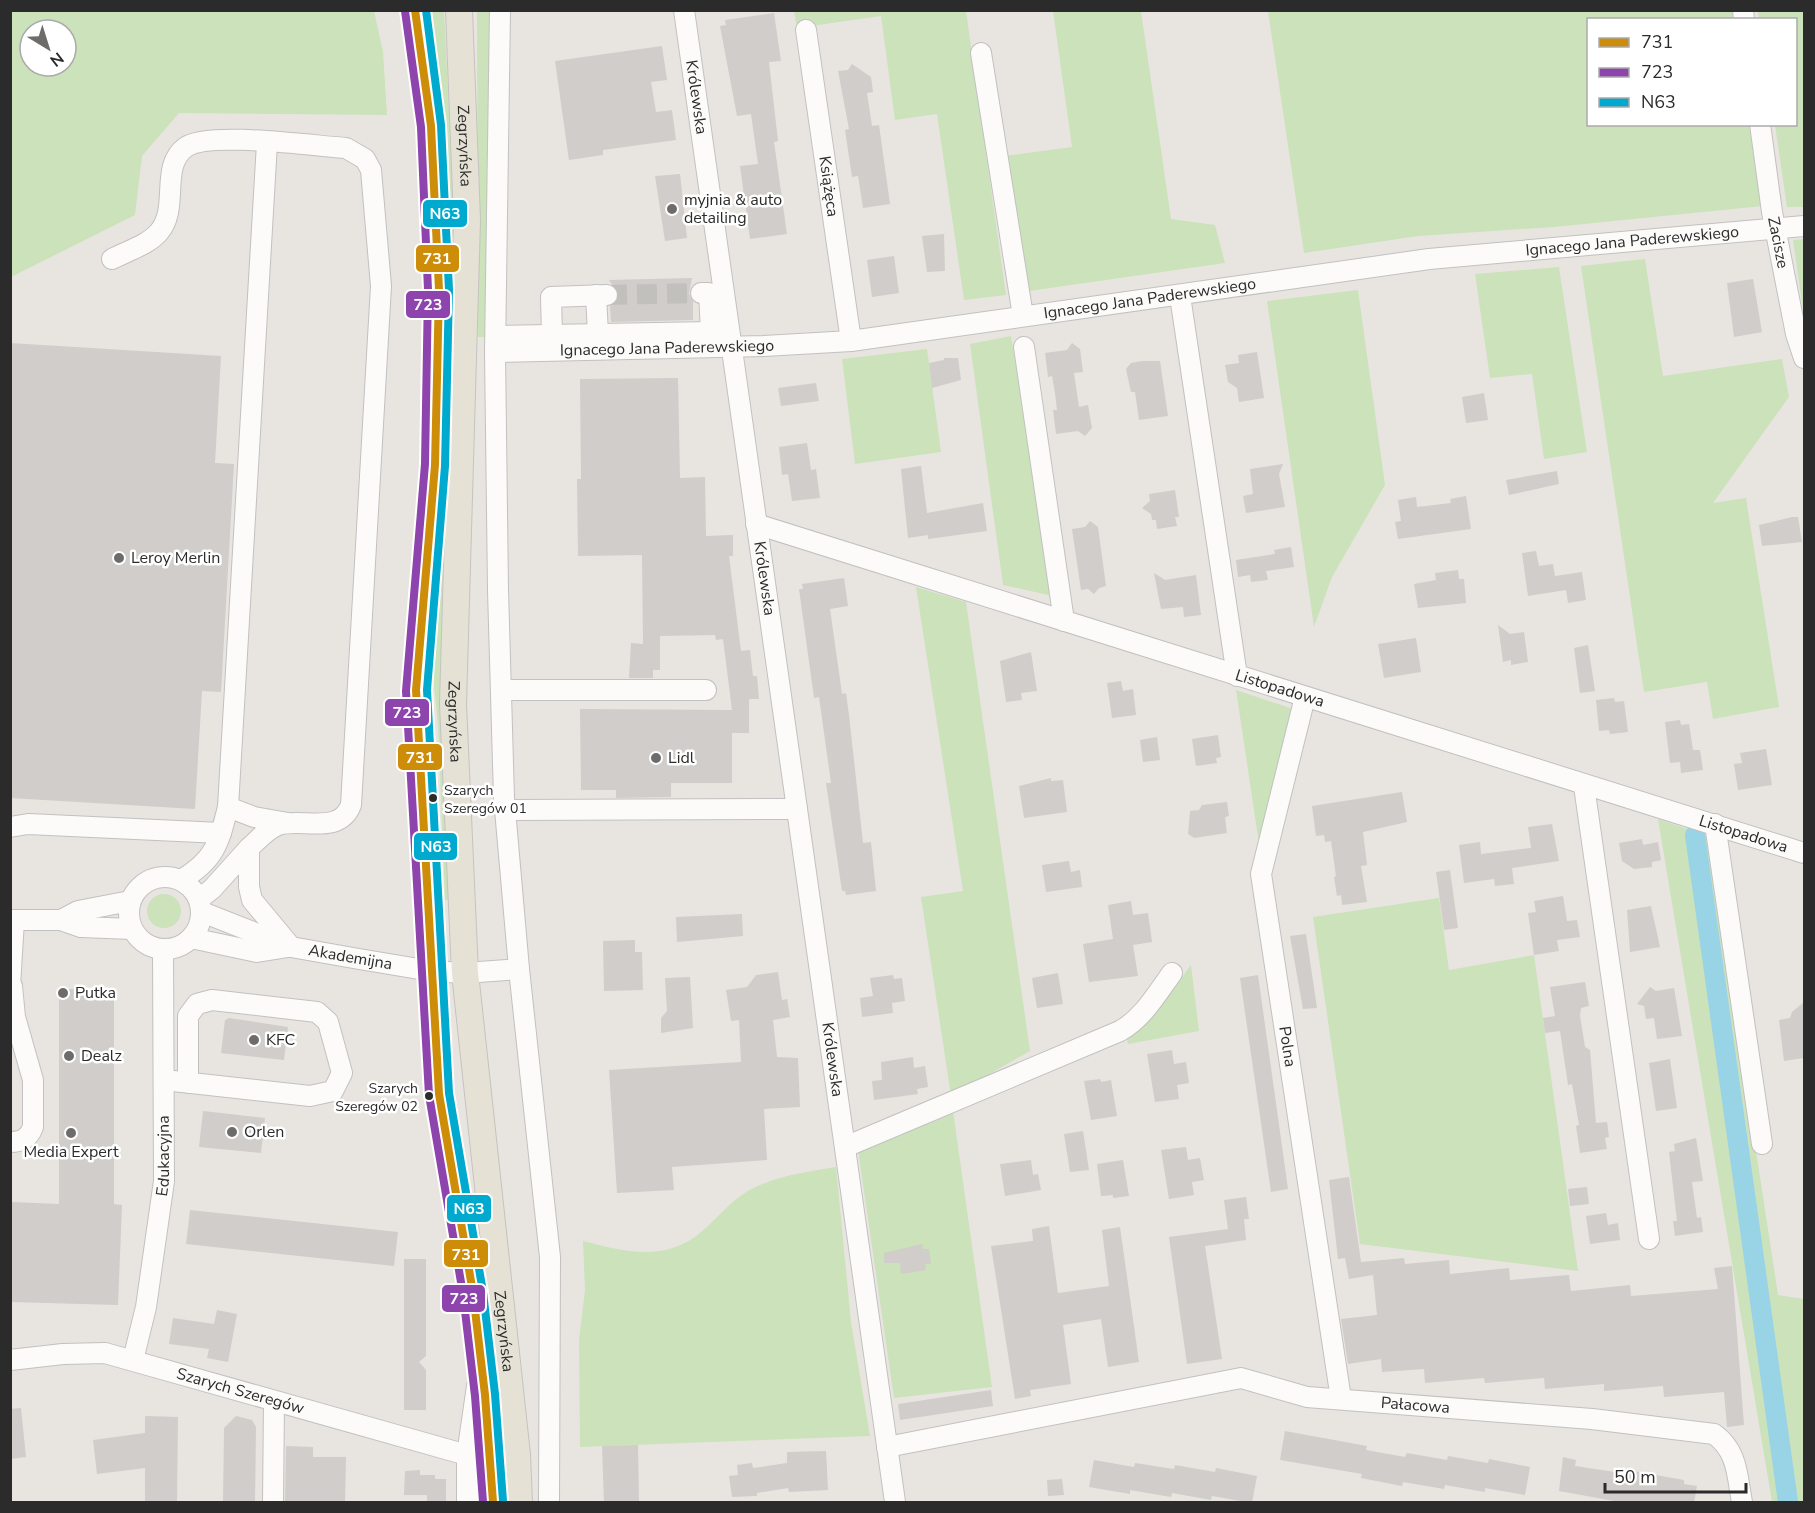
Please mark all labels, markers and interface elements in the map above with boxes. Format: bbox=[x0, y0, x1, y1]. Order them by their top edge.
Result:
north arrow bbox=[18, 18, 78, 78]
legend bbox=[1587, 18, 1797, 126]
text: 731 bbox=[1641, 30, 1673, 54]
text: N bbox=[45, 47, 68, 71]
street label: Królewska bbox=[680, 58, 712, 136]
text: 723 bbox=[1641, 60, 1673, 84]
text: N63 bbox=[1641, 90, 1676, 114]
street label: Zegrzyńska bbox=[452, 105, 477, 187]
street label: Książęca bbox=[813, 154, 844, 218]
place label: myjnia & auto detailing bbox=[684, 189, 782, 229]
line badge: N63 bbox=[422, 199, 468, 228]
marker: myjnia & auto detailing bbox=[665, 202, 679, 216]
text: N63 bbox=[429, 203, 461, 225]
street label: Zacisze bbox=[1762, 215, 1794, 270]
street label: Ignacego Jana Paderewskiego bbox=[1525, 221, 1740, 261]
line badge: 731 bbox=[415, 244, 460, 273]
text: 731 bbox=[423, 248, 451, 270]
street label: Ignacego Jana Paderewskiego bbox=[1042, 273, 1258, 325]
line badge: 723 bbox=[405, 290, 451, 319]
text: 723 bbox=[414, 294, 442, 316]
street label: Ignacego Jana Paderewskiego bbox=[560, 334, 775, 362]
street label: Królewska bbox=[748, 540, 781, 617]
place label: Leroy Merlin bbox=[131, 547, 220, 569]
marker: Leroy Merlin bbox=[112, 551, 126, 565]
street label: Listopadowa bbox=[1233, 664, 1327, 713]
street label: Zegrzyńska bbox=[442, 681, 467, 763]
line badge: 723 bbox=[384, 698, 430, 727]
text: 723 bbox=[393, 702, 421, 724]
line badge: 731 bbox=[397, 743, 443, 771]
text: 731 bbox=[406, 747, 434, 769]
place label: Lidl bbox=[668, 747, 695, 769]
marker: Lidl bbox=[649, 751, 663, 765]
place label: Szarych Szeregów 01 bbox=[444, 781, 527, 818]
marker: Szarych Szeregów 01 bbox=[427, 792, 439, 804]
street label: Listopadowa bbox=[1696, 810, 1791, 858]
line badge: N63 bbox=[413, 832, 458, 861]
text: N63 bbox=[420, 836, 452, 858]
street label: Akademijna bbox=[307, 939, 394, 975]
place label: Putka bbox=[75, 982, 116, 1004]
marker: Putka bbox=[56, 986, 70, 1000]
street label: Królewska bbox=[816, 1021, 849, 1098]
street label: Polna bbox=[1273, 1025, 1301, 1069]
place label: KFC bbox=[266, 1029, 296, 1051]
marker: KFC bbox=[247, 1033, 261, 1047]
place label: Dealz bbox=[81, 1045, 122, 1067]
marker: Dealz bbox=[62, 1049, 76, 1063]
place label: Szarych Szeregów 02 bbox=[335, 1079, 418, 1116]
marker: Szarych Szeregów 02 bbox=[423, 1090, 435, 1102]
street label: Edukacyjna bbox=[151, 1115, 175, 1198]
place label: Orlen bbox=[244, 1121, 284, 1143]
marker: Orlen bbox=[225, 1125, 239, 1139]
marker: Media Expert bbox=[64, 1126, 78, 1140]
place label: Media Expert bbox=[23, 1141, 119, 1163]
line badge: N63 bbox=[446, 1194, 492, 1223]
text: N63 bbox=[453, 1198, 485, 1220]
line badge: 731 bbox=[443, 1239, 489, 1268]
text: 731 bbox=[452, 1244, 480, 1266]
line badge: 723 bbox=[441, 1284, 486, 1313]
text: 723 bbox=[450, 1288, 478, 1310]
street label: Zegrzyńska bbox=[488, 1290, 519, 1373]
street label: Szarych Szeregów bbox=[174, 1363, 307, 1420]
street label: Pałacowa bbox=[1380, 1392, 1451, 1419]
scale bar bbox=[1605, 1456, 1746, 1494]
text: 50 m bbox=[1614, 1465, 1656, 1489]

